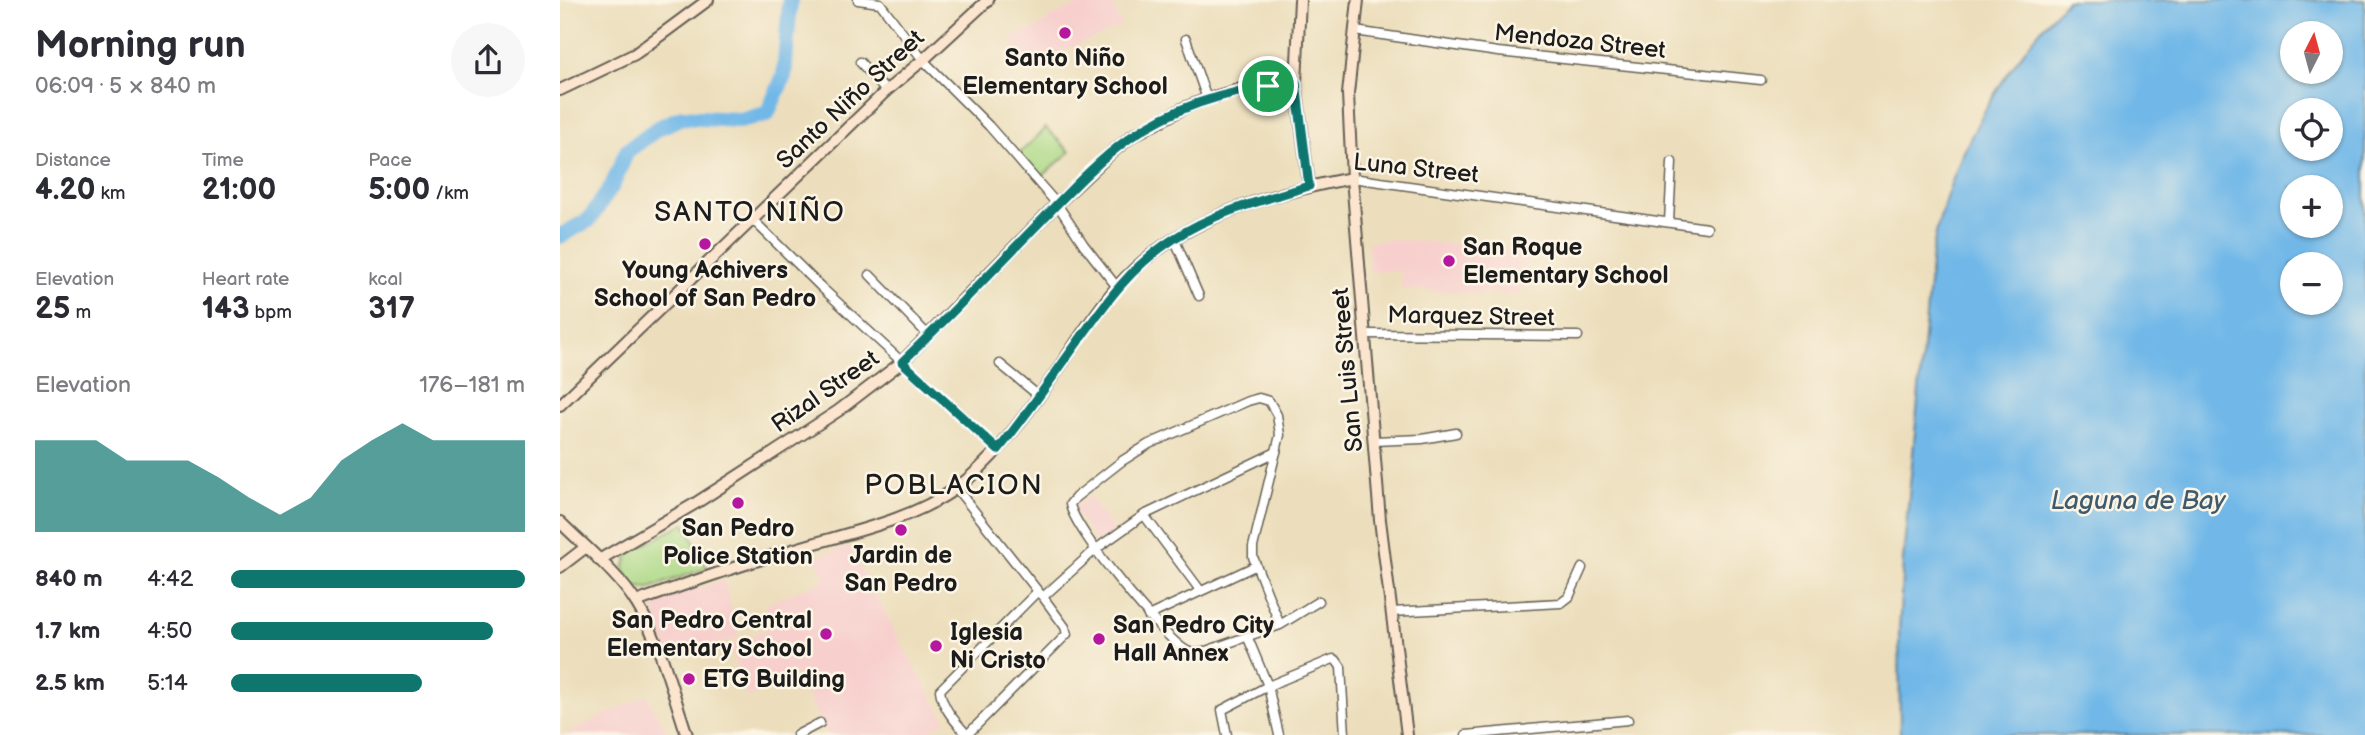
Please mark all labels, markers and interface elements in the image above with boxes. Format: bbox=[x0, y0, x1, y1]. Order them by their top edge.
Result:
street label: Mendoza Street bbox=[1493, 18, 1668, 65]
north arrow bbox=[2280, 21, 2343, 84]
map controls bbox=[2280, 21, 2343, 315]
text: Morning run bbox=[35, 23, 246, 68]
button: share bbox=[451, 23, 525, 97]
street label: Santo Niño Street bbox=[771, 23, 931, 175]
marker: Santo Niño Elementary School bbox=[1057, 25, 1073, 41]
place label: Santo Niño Elementary School bbox=[962, 44, 1168, 101]
pin bbox=[1238, 56, 1298, 116]
icon: arrive bbox=[1249, 67, 1287, 105]
text: 06:09 · 5 × 840 m bbox=[35, 72, 216, 100]
button: locate bbox=[2280, 98, 2343, 161]
street label: Luna Street bbox=[1352, 147, 1481, 190]
text: Distance bbox=[35, 149, 111, 172]
text: Time bbox=[202, 149, 244, 172]
text: Pace bbox=[368, 149, 412, 172]
text: 4.20 bbox=[35, 172, 95, 208]
text: 21:00 bbox=[202, 172, 276, 208]
text: 5:00 bbox=[368, 172, 430, 208]
button: + bbox=[2280, 175, 2343, 238]
text: km bbox=[95, 182, 126, 205]
text: /km bbox=[430, 182, 469, 205]
district label: SANTO NIÑO bbox=[654, 196, 846, 229]
place label: San Roque Elementary School bbox=[1463, 233, 1669, 290]
marker: Young Achivers School of San Pedro bbox=[697, 236, 713, 252]
button: − bbox=[2280, 252, 2343, 315]
marker: San Roque Elementary School bbox=[1441, 253, 1457, 269]
place label: Young Achivers School of San Pedro bbox=[594, 256, 816, 313]
text: Elevation bbox=[35, 268, 114, 291]
text: Heart rate bbox=[202, 268, 289, 291]
text: kcal bbox=[368, 268, 402, 291]
street label: San Luis Street bbox=[1326, 286, 1369, 453]
text: 25 bbox=[35, 291, 70, 327]
text: 143 bbox=[202, 291, 249, 327]
text: 317 bbox=[368, 291, 415, 327]
text: m bbox=[70, 301, 91, 324]
text: bpm bbox=[249, 301, 292, 324]
street label: Marquez Street bbox=[1387, 301, 1556, 332]
street label: Rizal Street bbox=[766, 343, 885, 439]
text: Elevation bbox=[35, 371, 131, 399]
text: 176–181 m bbox=[419, 371, 525, 399]
district label: POBLACION bbox=[864, 469, 1044, 502]
water label: Laguna de Bay bbox=[2051, 486, 2227, 517]
marker: San Pedro Police Station bbox=[730, 495, 746, 511]
place label: San Pedro Police Station bbox=[663, 514, 813, 571]
marker: Jardin de San Pedro bbox=[893, 522, 909, 538]
place label: Jardin de San Pedro bbox=[845, 541, 957, 598]
text: 840 m bbox=[35, 565, 103, 593]
text: 4:42 bbox=[147, 565, 193, 593]
place label: San Pedro Central Elementary School bbox=[606, 606, 812, 663]
place label: San Pedro City Hall Annex bbox=[1113, 611, 1274, 668]
text: 1.7 km bbox=[35, 617, 100, 645]
text: 4:50 bbox=[147, 617, 192, 645]
place label: Iglesia Ni Cristo bbox=[950, 618, 1046, 675]
marker: San Pedro Central Elementary School bbox=[818, 626, 834, 642]
marker: San Pedro City Hall Annex bbox=[1091, 631, 1107, 647]
marker: Iglesia Ni Cristo bbox=[928, 638, 944, 654]
place label: ETG Building bbox=[703, 665, 845, 694]
text: 2.5 km bbox=[35, 669, 105, 697]
text: 5:14 bbox=[147, 669, 188, 697]
marker: ETG Building bbox=[681, 671, 697, 687]

